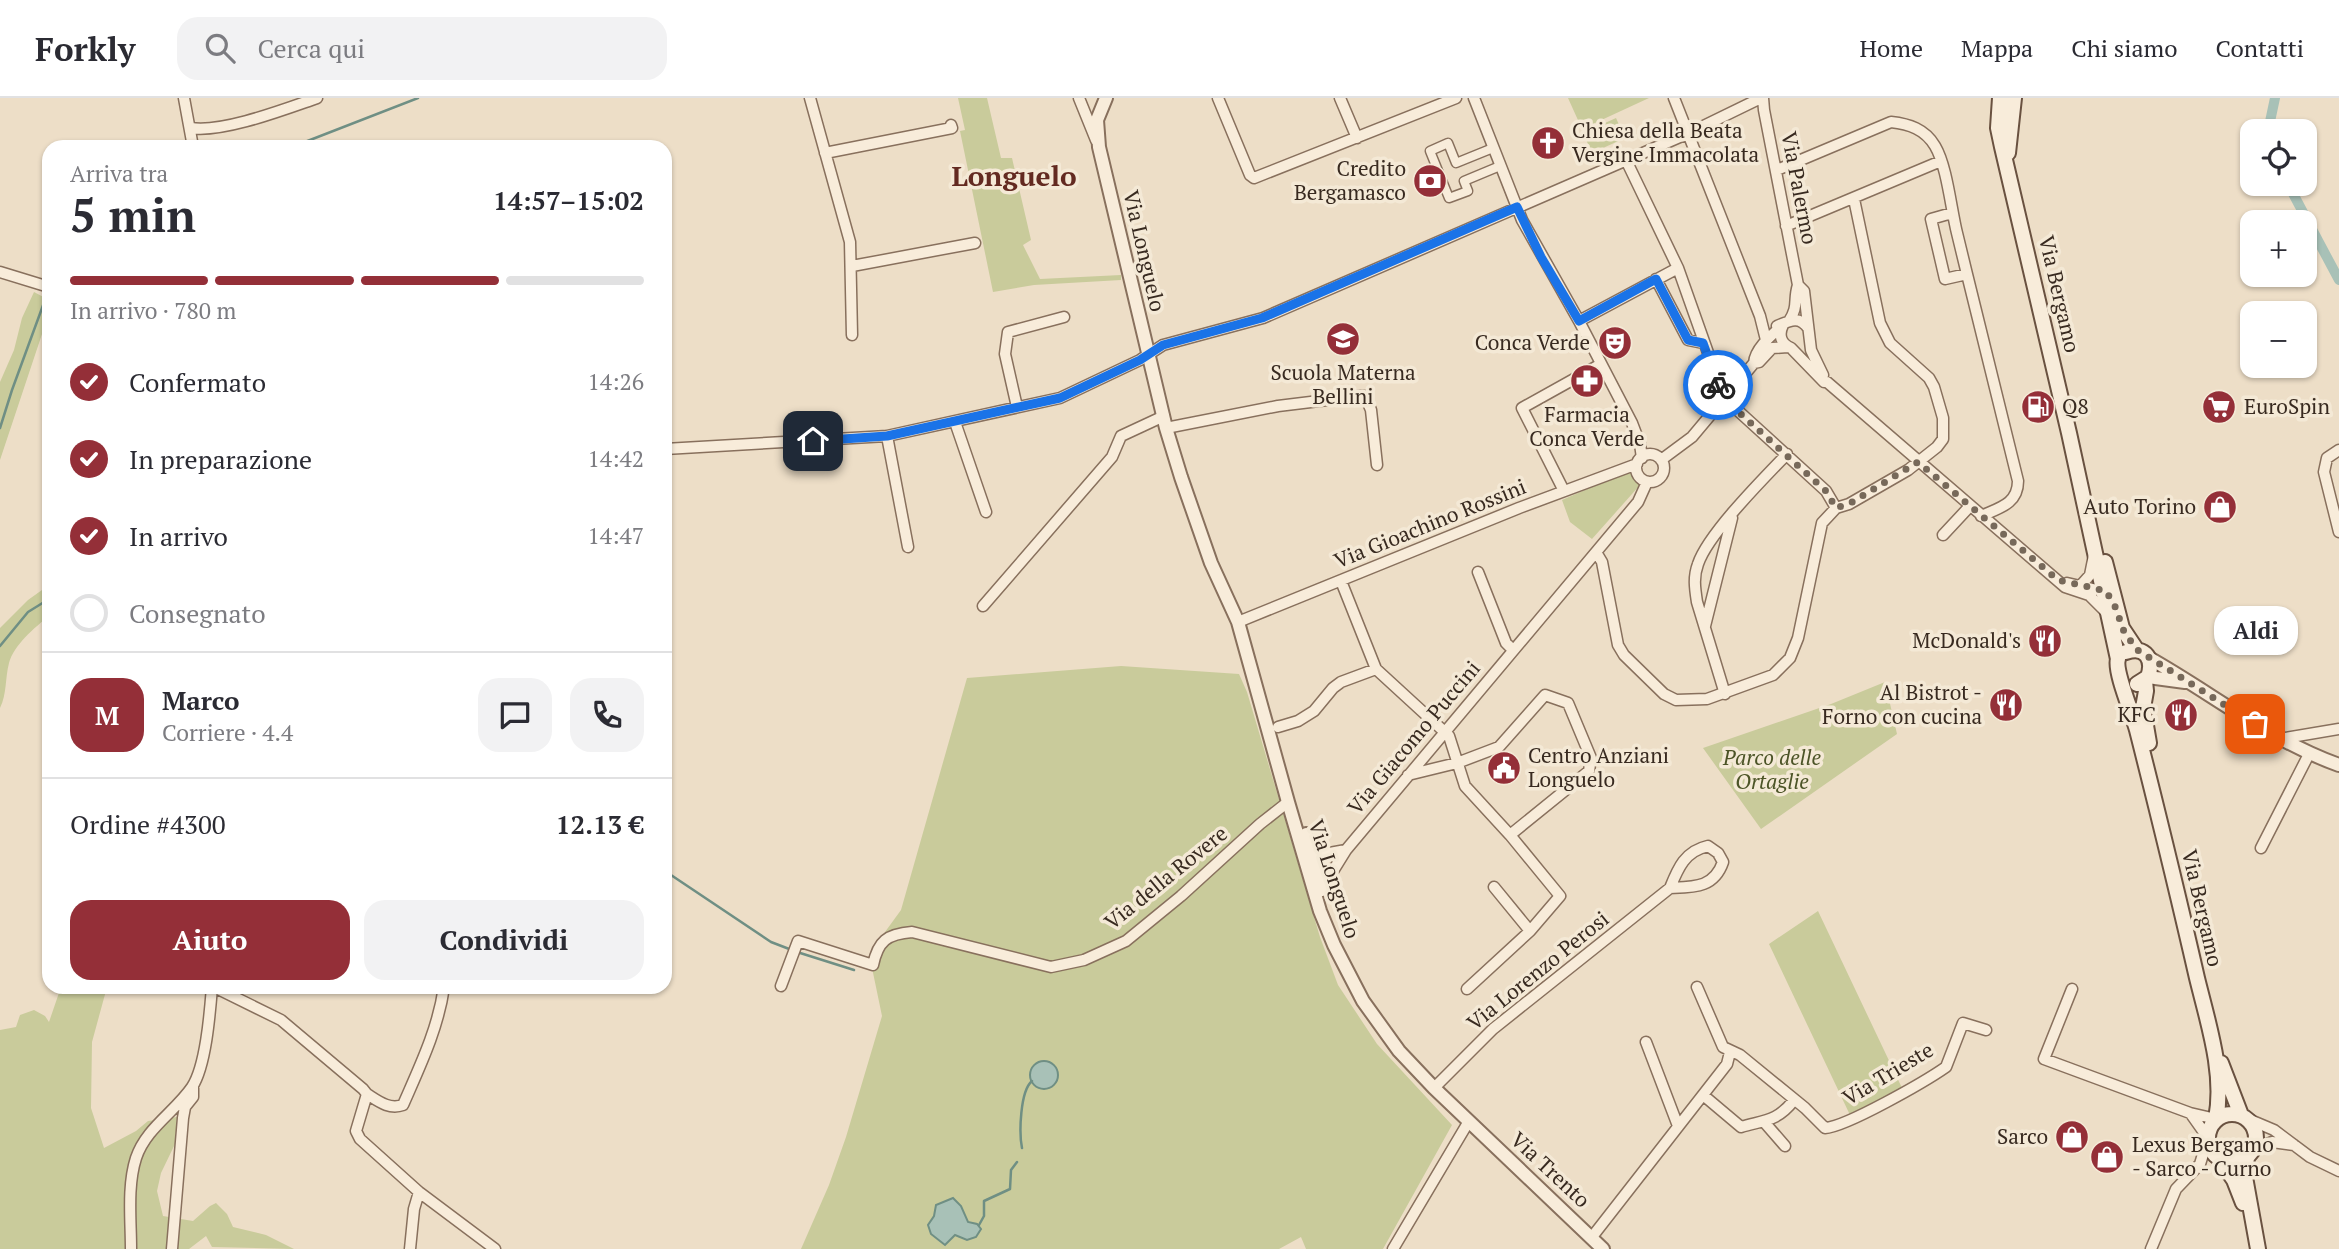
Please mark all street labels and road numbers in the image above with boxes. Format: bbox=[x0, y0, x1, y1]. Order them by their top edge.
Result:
street label: Via Palermo bbox=[1775, 129, 1825, 247]
street label: Via Longuelo bbox=[1117, 187, 1173, 314]
street label: Via Bergamo bbox=[2033, 232, 2087, 355]
street label: Via Gioachino Rossini bbox=[1329, 472, 1530, 574]
street label: Via Giacomo Puccini bbox=[1341, 655, 1486, 820]
street label: Via Longuelo bbox=[1303, 816, 1367, 942]
street label: Via della Rovere bbox=[1098, 819, 1233, 936]
street label: Via Bergamo bbox=[2176, 846, 2230, 969]
street label: Via Lorenzo Perosi bbox=[1461, 904, 1614, 1036]
street label: Via Trieste bbox=[1837, 1035, 1938, 1111]
street label: Via Trento bbox=[1505, 1125, 1597, 1213]

